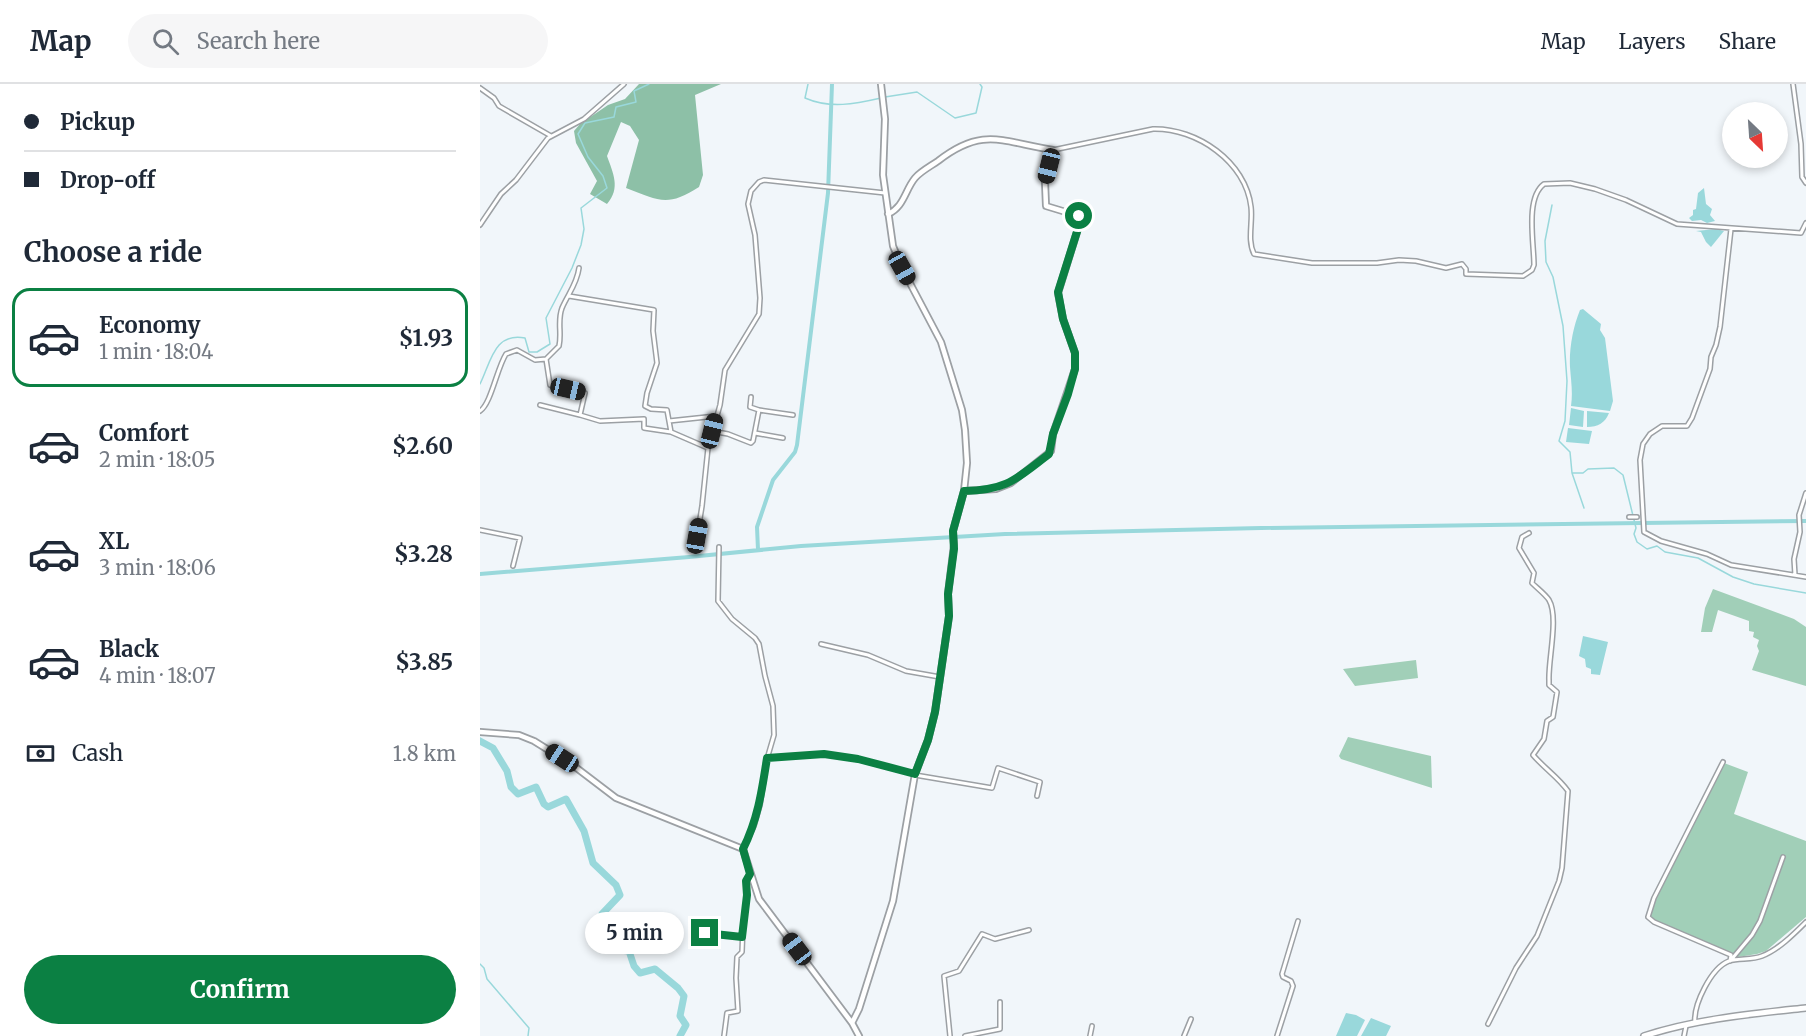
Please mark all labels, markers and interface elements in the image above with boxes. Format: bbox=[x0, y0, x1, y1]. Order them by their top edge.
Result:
search box bbox=[128, 14, 548, 68]
text: Map bbox=[30, 23, 92, 59]
icon: search bbox=[149, 25, 182, 58]
text: Search here bbox=[197, 27, 320, 55]
text: Map bbox=[1541, 28, 1586, 55]
text: Layers bbox=[1619, 28, 1686, 55]
text: Share bbox=[1719, 28, 1776, 55]
north arrow bbox=[1722, 102, 1788, 168]
map controls bbox=[1722, 102, 1788, 168]
text: Pickup bbox=[60, 108, 135, 136]
car bbox=[1036, 146, 1062, 186]
text: Drop-off bbox=[60, 166, 155, 194]
route start bbox=[1065, 202, 1092, 229]
text: Choose a ride bbox=[24, 235, 202, 269]
car bbox=[885, 248, 919, 288]
icon: car bbox=[27, 311, 81, 365]
text: Economy bbox=[99, 311, 200, 339]
text: $1.93 bbox=[399, 324, 453, 352]
text: 1 min · 18:04 bbox=[99, 339, 213, 364]
car bbox=[548, 376, 588, 402]
car bbox=[699, 411, 725, 451]
icon: car bbox=[27, 419, 81, 473]
text: Comfort bbox=[99, 419, 189, 447]
text: $2.60 bbox=[392, 432, 453, 460]
text: 2 min · 18:05 bbox=[99, 447, 215, 472]
car bbox=[685, 517, 709, 555]
icon: car bbox=[27, 527, 81, 581]
text: XL bbox=[99, 527, 129, 555]
text: $3.28 bbox=[394, 540, 453, 568]
text: 3 min · 18:06 bbox=[99, 555, 216, 580]
icon: car bbox=[27, 635, 81, 689]
text: Black bbox=[99, 635, 159, 663]
text: $3.85 bbox=[395, 648, 453, 676]
text: 4 min · 18:07 bbox=[99, 663, 216, 688]
icon: cash bbox=[24, 737, 57, 770]
text: Cash bbox=[72, 739, 123, 767]
text: 1.8 km bbox=[393, 741, 456, 766]
car bbox=[542, 741, 582, 775]
callout: 5 min bbox=[585, 912, 684, 954]
route end bbox=[691, 919, 718, 946]
text: 5 min bbox=[606, 920, 663, 945]
car bbox=[779, 929, 815, 969]
button: Confirm bbox=[24, 955, 456, 1024]

